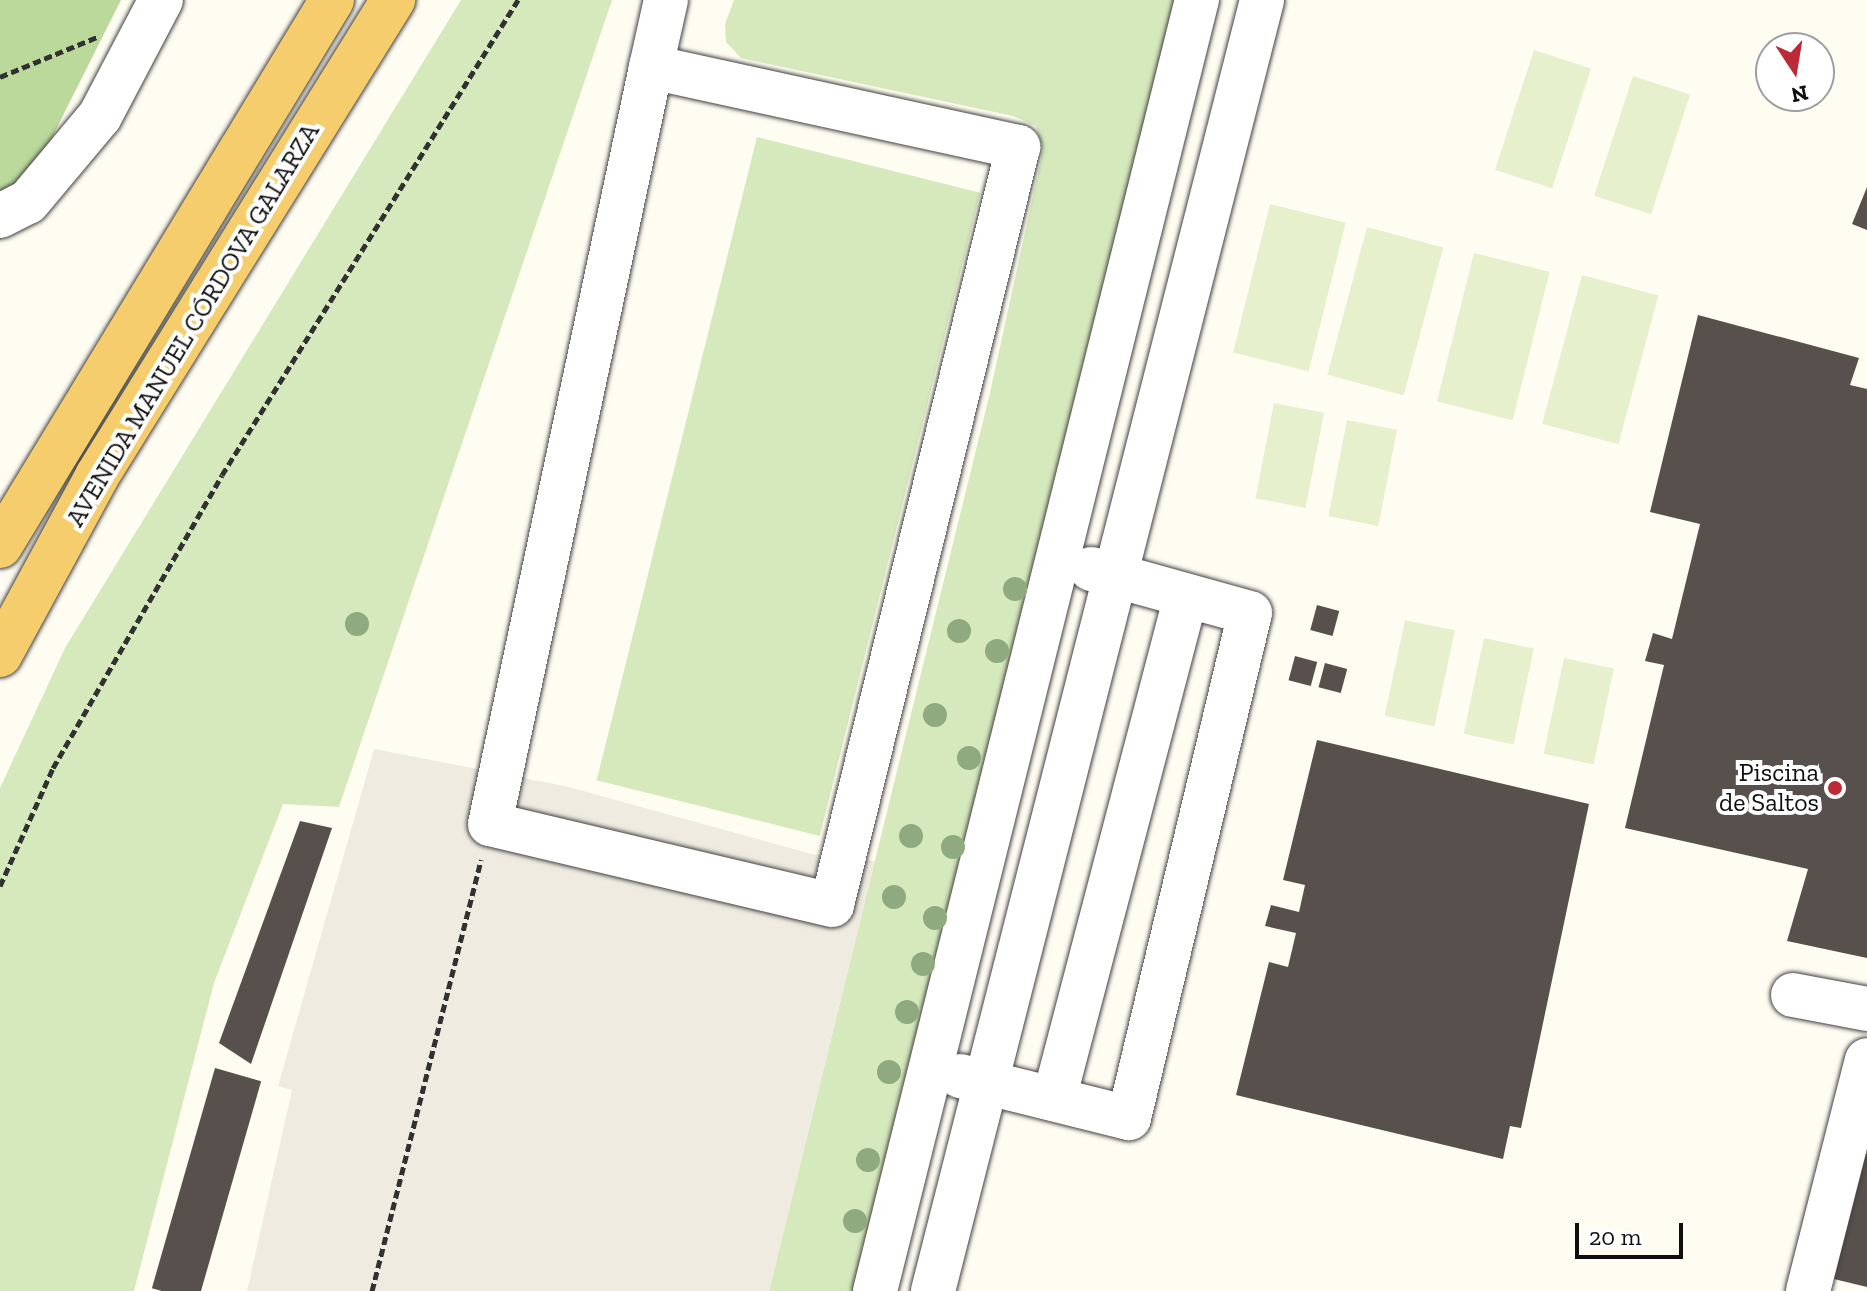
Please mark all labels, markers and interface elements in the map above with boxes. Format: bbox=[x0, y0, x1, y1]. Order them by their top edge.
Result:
north arrow bbox=[1755, 32, 1835, 112]
text: N bbox=[1789, 79, 1811, 109]
street label: AVENIDA MANUEL CÓRDOVA GALARZA bbox=[59, 117, 327, 533]
place label: Piscina de Saltos bbox=[1719, 757, 1819, 818]
marker: Piscina de Saltos bbox=[1826, 779, 1844, 797]
scale bar bbox=[1579, 1207, 1687, 1257]
text: 20 m bbox=[1589, 1222, 1641, 1251]

